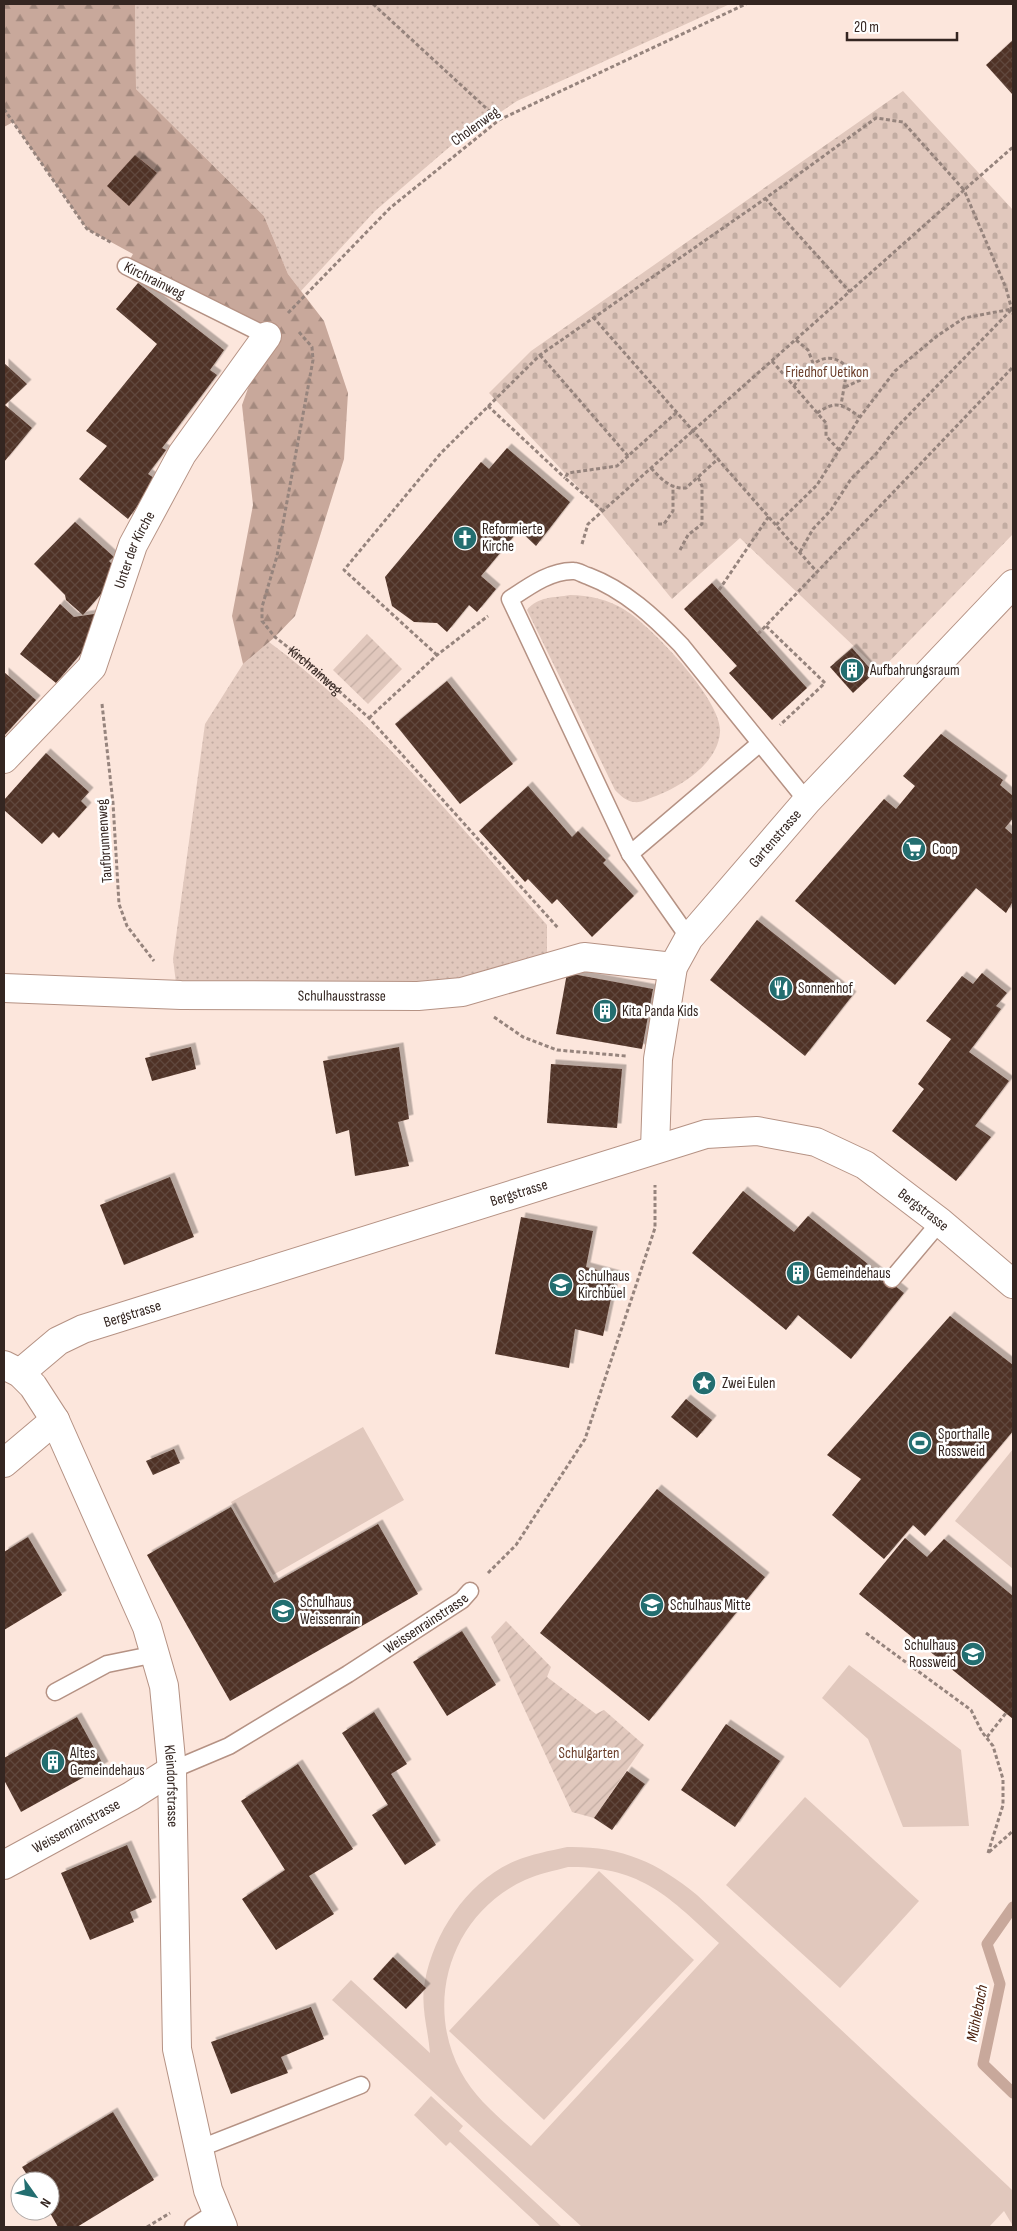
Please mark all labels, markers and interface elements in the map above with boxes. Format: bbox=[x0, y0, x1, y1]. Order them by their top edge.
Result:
scale bar bbox=[847, 10, 957, 42]
text: 20 m bbox=[854, 18, 879, 37]
street label: Cholenweg bbox=[447, 102, 503, 150]
street label: Kirchrainweg bbox=[121, 258, 188, 304]
park label: Friedhof Uetikon bbox=[785, 363, 869, 382]
street label: Unter der Kirche bbox=[110, 508, 159, 591]
place label: Reformierte Kirche bbox=[482, 520, 543, 556]
church icon: Reformierte Kirche bbox=[452, 525, 478, 551]
street label: Kirchrainweg bbox=[284, 642, 346, 699]
building icon: Aufbahrungsraum bbox=[839, 657, 865, 683]
place label: Aufbahrungsraum bbox=[869, 661, 960, 680]
street label: Taufbrunnenweg bbox=[92, 798, 117, 884]
street label: Gartenstrasse bbox=[745, 805, 806, 872]
supermarket icon: Coop bbox=[901, 836, 927, 862]
place label: Coop bbox=[932, 840, 958, 859]
restaurant icon: Sonnenhof bbox=[768, 975, 794, 1001]
place label: Sonnenhof bbox=[798, 979, 854, 998]
street label: Schulhausstrasse bbox=[298, 986, 386, 1006]
building icon: Kita Panda Kids bbox=[592, 998, 618, 1024]
place label: Kita Panda Kids bbox=[622, 1002, 698, 1021]
street label: Bergstrasse bbox=[488, 1175, 550, 1211]
street label: Bergstrasse bbox=[894, 1184, 953, 1235]
building icon: Gemeindehaus bbox=[785, 1260, 811, 1286]
place label: Gemeindehaus bbox=[816, 1264, 891, 1283]
place label: Schulhaus Kirchbüel bbox=[578, 1267, 630, 1303]
school or university icon: Schulhaus Kirchbüel bbox=[548, 1272, 574, 1298]
street label: Bergstrasse bbox=[101, 1296, 163, 1332]
place icon: Zwei Eulen bbox=[691, 1370, 717, 1396]
place label: Zwei Eulen bbox=[722, 1374, 775, 1393]
place label: Sporthalle Rossweid bbox=[938, 1425, 990, 1461]
sports icon: Sporthalle Rossweid bbox=[907, 1430, 933, 1456]
street label: Weissenrainstrasse bbox=[380, 1590, 473, 1658]
school or university icon: Schulhaus Mitte bbox=[639, 1592, 665, 1618]
place label: Schulhaus Weissenrain bbox=[300, 1593, 360, 1629]
place label: Schulhaus Mitte bbox=[670, 1596, 751, 1615]
school or university icon: Schulhaus Weissenrain bbox=[270, 1598, 296, 1624]
place label: Schulhaus Rossweid bbox=[904, 1636, 956, 1672]
school or university icon: Schulhaus Rossweid bbox=[960, 1641, 986, 1667]
place label: Altes Gemeindehaus bbox=[69, 1744, 145, 1780]
street label: Kleindorfstrasse bbox=[160, 1744, 182, 1827]
park label: Schulgarten bbox=[559, 1744, 619, 1763]
building icon: Altes Gemeindehaus bbox=[40, 1749, 66, 1775]
street label: Weissenrainstrasse bbox=[29, 1795, 123, 1858]
water label: Mühlebach bbox=[963, 1983, 992, 2043]
north arrow bbox=[10, 2171, 60, 2221]
text: N bbox=[36, 2195, 55, 2211]

